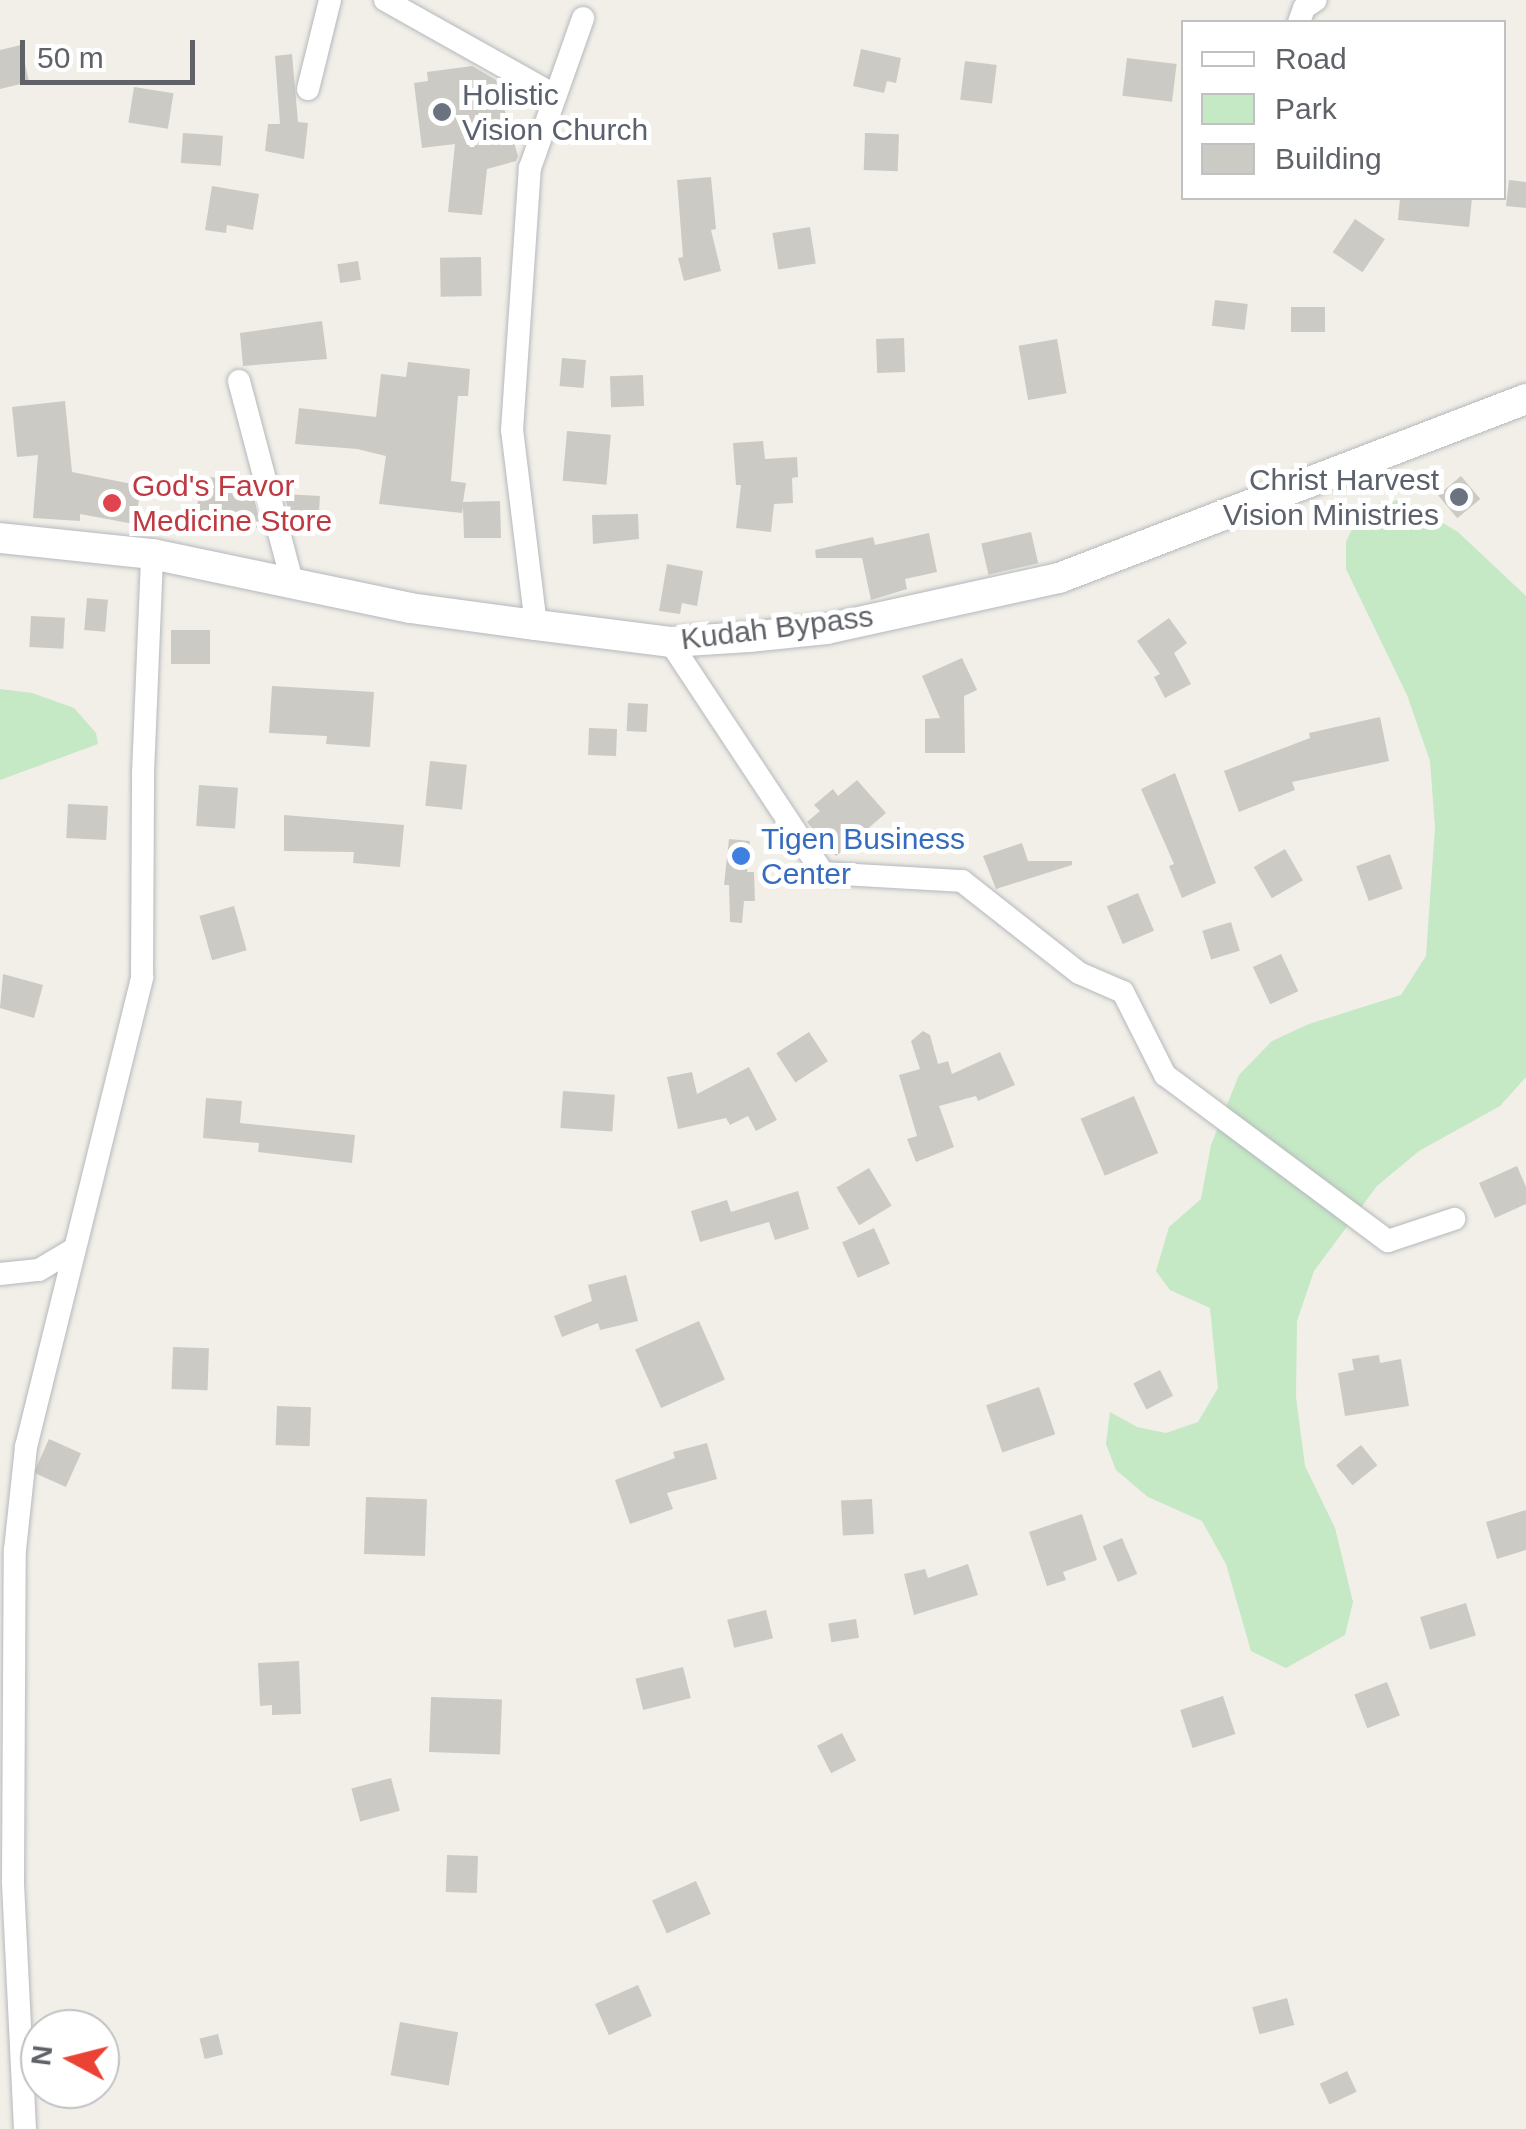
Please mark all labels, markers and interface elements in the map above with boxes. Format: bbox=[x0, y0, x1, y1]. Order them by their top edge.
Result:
scale bar bbox=[25, 20, 200, 82]
legend bbox=[1181, 20, 1506, 200]
text: 50 m bbox=[37, 41, 104, 74]
text: Road bbox=[1275, 42, 1347, 75]
place label: Holistic Vision Church bbox=[462, 77, 648, 148]
text: Park bbox=[1275, 92, 1337, 125]
marker: Holistic Vision Church bbox=[431, 101, 453, 123]
text: Building bbox=[1275, 142, 1382, 175]
place label: Christ Harvest Vision Ministries bbox=[1223, 462, 1439, 532]
place label: God's Favor Medicine Store bbox=[132, 468, 332, 538]
marker: Christ Harvest Vision Ministries bbox=[1448, 486, 1470, 508]
marker: God's Favor Medicine Store bbox=[101, 492, 123, 514]
street label: Kudah Bypass bbox=[679, 598, 875, 658]
place label: Tigen Business Center bbox=[761, 821, 965, 892]
marker: Tigen Business Center bbox=[730, 845, 752, 867]
north arrow bbox=[20, 2009, 120, 2109]
text: N bbox=[25, 2044, 58, 2067]

